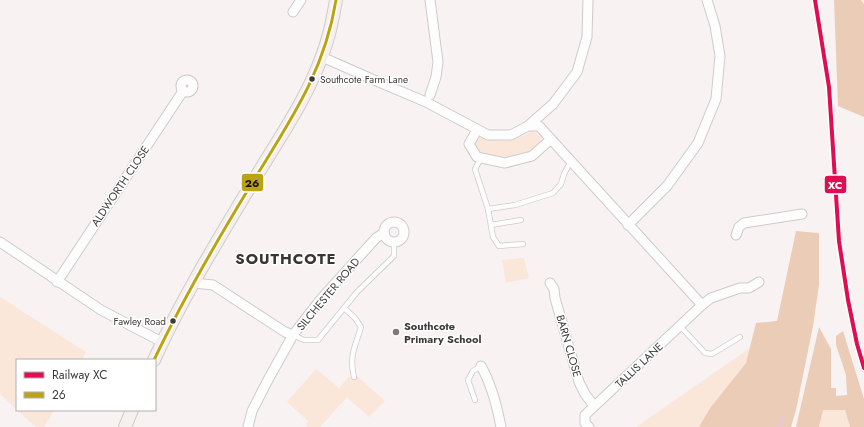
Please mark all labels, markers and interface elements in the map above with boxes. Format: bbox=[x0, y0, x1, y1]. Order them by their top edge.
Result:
place label: Southcote Farm Lane bbox=[320, 72, 408, 87]
marker: Southcote Farm Lane bbox=[307, 74, 317, 84]
street label: ALDWORTH CLOSE bbox=[87, 143, 153, 229]
line badge: 26 bbox=[241, 173, 264, 192]
text: 26 bbox=[245, 175, 259, 191]
line badge: XC bbox=[824, 175, 847, 194]
text: XC bbox=[828, 177, 842, 193]
district label: SOUTHCOTE bbox=[235, 248, 337, 270]
street label: SILCHESTER ROAD bbox=[293, 254, 364, 334]
street label: BARN CLOSE bbox=[552, 313, 586, 379]
place label: Fawley Road bbox=[113, 314, 166, 329]
marker: Fawley Road bbox=[168, 316, 178, 326]
place label: Southcote Primary School bbox=[404, 318, 482, 347]
marker: Southcote Primary School bbox=[391, 327, 401, 337]
street label: TALLIS LANE bbox=[611, 339, 667, 391]
legend bbox=[16, 359, 156, 411]
text: Railway XC bbox=[52, 366, 107, 384]
text: 26 bbox=[52, 386, 66, 404]

